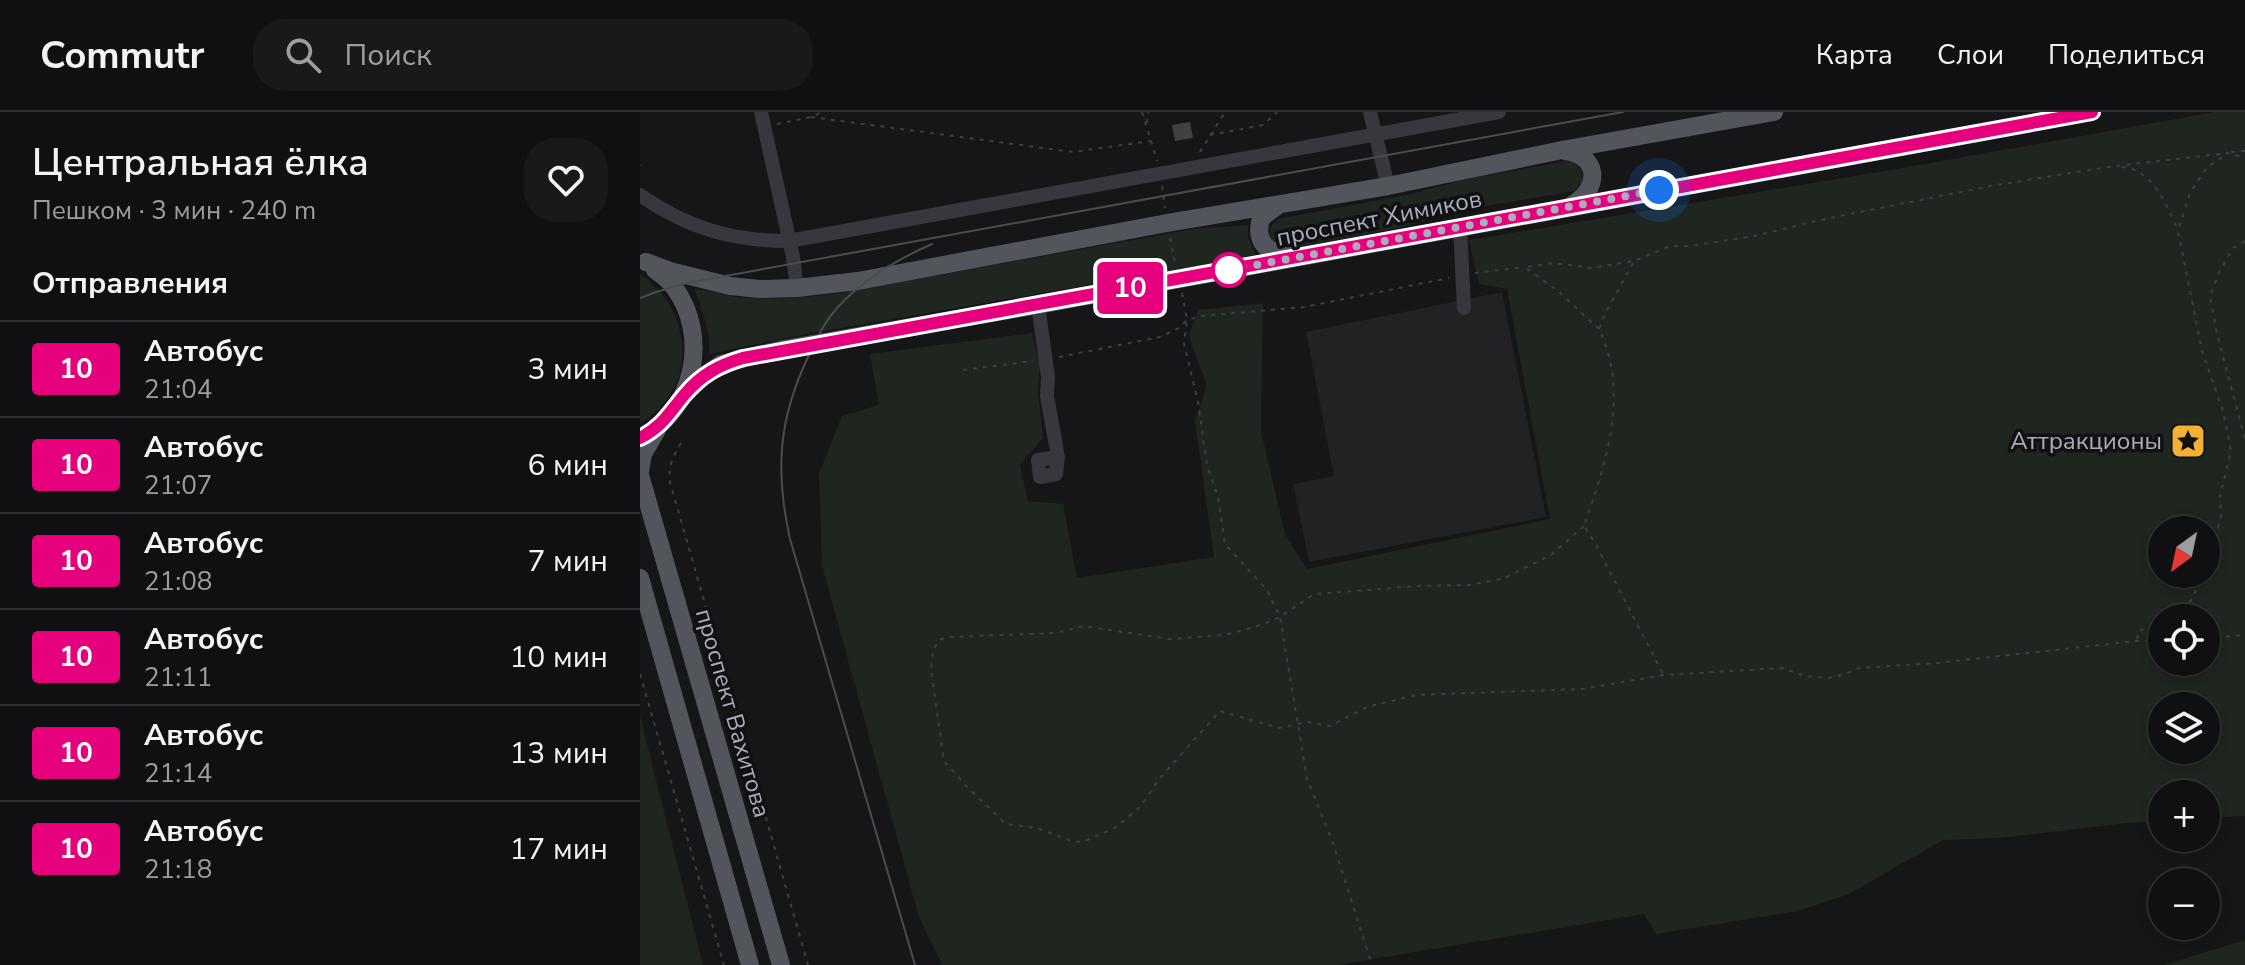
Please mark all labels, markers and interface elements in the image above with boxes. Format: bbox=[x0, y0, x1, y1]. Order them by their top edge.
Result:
search box bbox=[253, 19, 813, 91]
text: Commutr bbox=[40, 30, 205, 81]
icon: search bbox=[281, 33, 325, 77]
text: Поиск bbox=[345, 35, 432, 76]
text: Карта bbox=[1816, 36, 1893, 74]
text: Слои bbox=[1937, 36, 2004, 74]
text: Поделиться bbox=[2048, 36, 2205, 74]
text: Центральная ёлка bbox=[32, 137, 369, 188]
button: heart bbox=[524, 138, 608, 222]
your location bbox=[1639, 170, 1679, 210]
street label: проспект Химиков bbox=[1274, 182, 1484, 254]
text: Пешком · 3 мин · 240 m bbox=[32, 193, 316, 228]
unlabelled marker bbox=[1212, 253, 1246, 287]
line badge: 10 bbox=[1094, 262, 1166, 314]
text: Отправления bbox=[32, 263, 228, 304]
text: 10 bbox=[1113, 269, 1147, 307]
text: Автобус bbox=[144, 331, 263, 372]
text: 3 мин bbox=[527, 349, 608, 390]
text: 10 bbox=[59, 350, 93, 388]
text: 21:04 bbox=[144, 372, 212, 407]
place icon: Аттракционы bbox=[2169, 422, 2207, 460]
place label: Аттракционы bbox=[2010, 425, 2162, 457]
text: Автобус bbox=[144, 427, 263, 468]
text: 6 мин bbox=[527, 445, 608, 486]
text: 10 bbox=[59, 446, 93, 484]
text: 21:07 bbox=[144, 468, 212, 503]
north arrow bbox=[2148, 516, 2220, 588]
map controls bbox=[2148, 516, 2220, 940]
text: Автобус bbox=[144, 523, 263, 564]
text: 7 мин bbox=[527, 541, 608, 582]
text: 10 bbox=[59, 542, 93, 580]
text: 21:08 bbox=[144, 564, 212, 599]
button: locate bbox=[2148, 604, 2220, 676]
street label: проспект Вахитова bbox=[688, 605, 778, 821]
text: Автобус bbox=[144, 619, 263, 660]
text: 10 мин bbox=[509, 637, 608, 678]
text: 10 bbox=[59, 638, 93, 676]
text: 21:11 bbox=[144, 660, 212, 695]
button: layers bbox=[2148, 692, 2220, 764]
text: Автобус bbox=[144, 715, 263, 756]
text: 13 мин bbox=[509, 733, 608, 774]
text: 10 bbox=[59, 734, 93, 772]
text: 21:14 bbox=[144, 756, 212, 791]
button: + bbox=[2148, 780, 2220, 852]
text: Автобус bbox=[144, 811, 263, 852]
text: 17 мин bbox=[509, 829, 608, 870]
text: 10 bbox=[59, 830, 93, 868]
text: 21:18 bbox=[144, 852, 212, 887]
button: − bbox=[2148, 868, 2220, 940]

